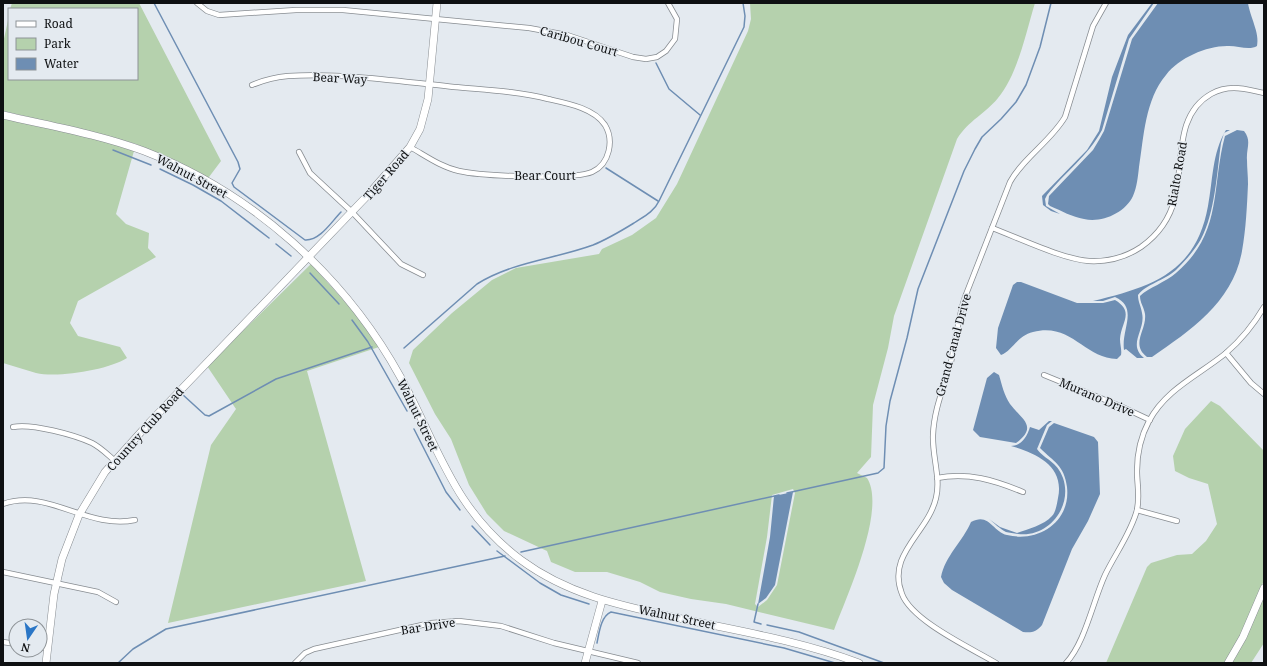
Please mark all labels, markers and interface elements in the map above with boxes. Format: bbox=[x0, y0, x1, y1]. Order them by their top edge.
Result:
legend bbox=[8, 8, 138, 80]
text: Road bbox=[44, 15, 74, 32]
street label: Caribou Court bbox=[538, 22, 620, 60]
text: Park bbox=[44, 35, 72, 52]
text: Water bbox=[44, 55, 79, 72]
street label: Bear Way bbox=[312, 68, 368, 88]
street label: Rialto Road bbox=[1163, 140, 1191, 208]
street label: Tiger Road bbox=[359, 146, 413, 204]
street label: Walnut Street bbox=[153, 150, 231, 202]
street label: Bear Court bbox=[514, 167, 576, 184]
street label: Grand Canal Drive bbox=[931, 292, 975, 398]
street label: Murano Drive bbox=[1057, 373, 1137, 421]
street label: Walnut Street bbox=[393, 376, 443, 454]
street label: Country Club Road bbox=[103, 383, 188, 475]
street label: Walnut Street bbox=[637, 601, 717, 633]
street label: Bar Drive bbox=[400, 613, 456, 639]
north arrow bbox=[8, 618, 48, 658]
text: N bbox=[19, 640, 32, 657]

